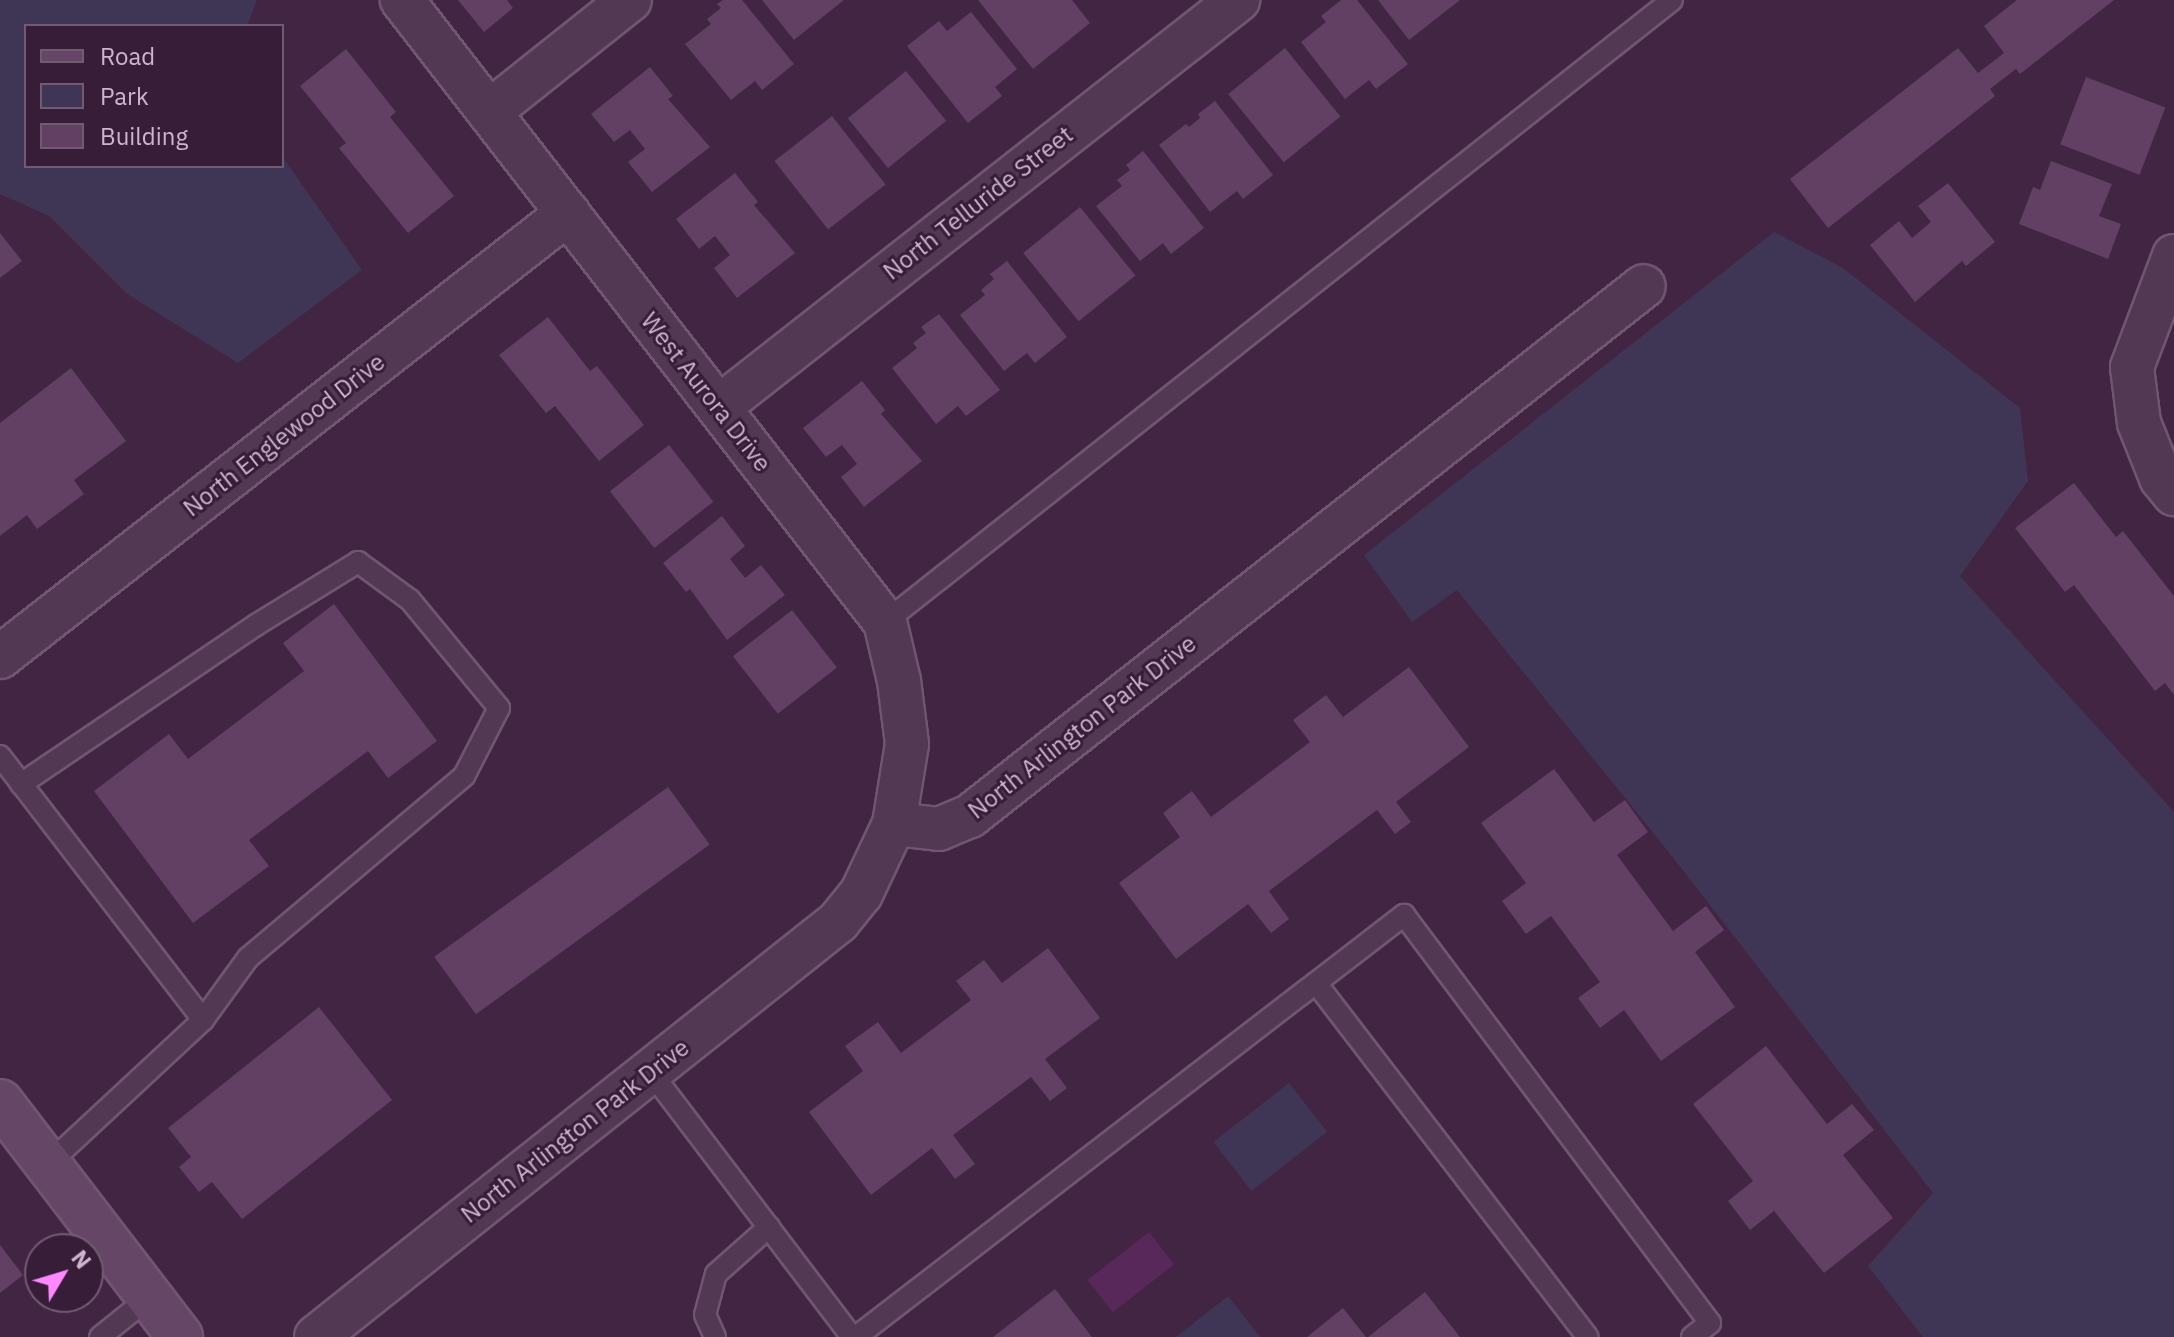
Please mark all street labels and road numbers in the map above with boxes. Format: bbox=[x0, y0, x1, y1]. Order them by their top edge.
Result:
street label: North Telluride Street bbox=[878, 120, 1078, 286]
street label: West Aurora Drive bbox=[635, 307, 777, 477]
street label: North Englewood Drive bbox=[178, 347, 390, 523]
street label: North Arlington Park Drive bbox=[962, 629, 1202, 825]
street label: North Arlington Park Drive bbox=[455, 1033, 695, 1229]

